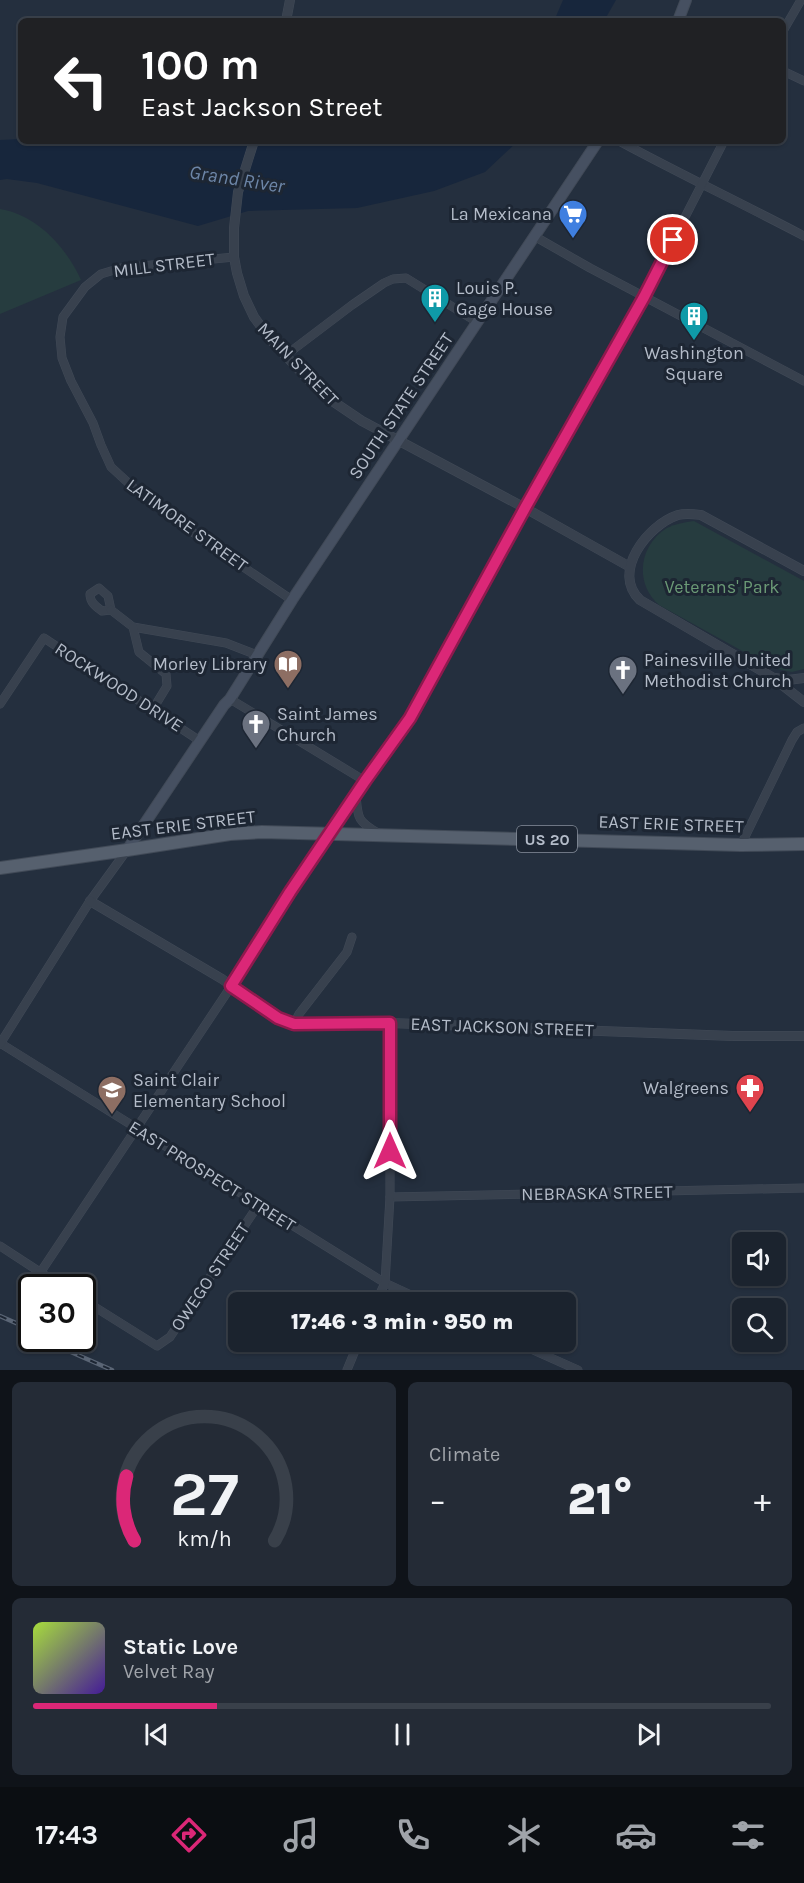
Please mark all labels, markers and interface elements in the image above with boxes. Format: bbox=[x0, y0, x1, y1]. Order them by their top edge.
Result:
text: 100 m bbox=[141, 40, 260, 90]
icon: left bbox=[42, 42, 120, 120]
text: East Jackson Street bbox=[141, 91, 382, 123]
water label: Grand River bbox=[188, 160, 287, 198]
supermarket icon: La Mexicana bbox=[557, 198, 589, 240]
place label: La Mexicana bbox=[450, 203, 552, 225]
pin bbox=[647, 214, 698, 265]
icon: arrive bbox=[656, 223, 689, 256]
street label: MILL STREET bbox=[112, 248, 216, 282]
place label: Louis P. Gage House bbox=[456, 277, 553, 320]
building icon: Louis P. Gage House bbox=[419, 282, 451, 324]
building icon: Washington Square bbox=[678, 300, 710, 342]
street label: MAIN STREET bbox=[253, 318, 343, 410]
street label: SOUTH STATE STREET bbox=[344, 329, 458, 483]
place label: Washington Square bbox=[644, 342, 744, 385]
street label: LATIMORE STREET bbox=[122, 474, 252, 576]
park label: Veterans' Park bbox=[665, 576, 779, 598]
street label: ROCKWOOD DRIVE bbox=[51, 637, 187, 737]
library icon: Morley Library bbox=[272, 648, 304, 690]
place label: Painesville United Methodist Church bbox=[644, 649, 792, 692]
place label: Morley Library bbox=[153, 653, 268, 675]
church icon: Painesville United Methodist Church bbox=[607, 654, 639, 696]
place label: Saint James Church bbox=[277, 703, 378, 746]
church icon: Saint James Church bbox=[240, 708, 272, 750]
street label: EAST ERIE STREET bbox=[110, 805, 256, 845]
street label: EAST ERIE STREET bbox=[598, 810, 744, 838]
road number: US 20 bbox=[517, 826, 577, 852]
street label: EAST JACKSON STREET bbox=[410, 1013, 594, 1041]
place label: Saint Clair Elementary School bbox=[133, 1069, 286, 1112]
pharmacy icon: Walgreens bbox=[734, 1072, 766, 1114]
school or university icon: Saint Clair Elementary School bbox=[96, 1074, 128, 1116]
place label: Walgreens bbox=[643, 1077, 729, 1099]
street label: EAST PROSPECT STREET bbox=[124, 1116, 300, 1236]
position arrow bbox=[358, 1119, 422, 1183]
street label: NEBRASKA STREET bbox=[521, 1181, 673, 1205]
street label: OWEGO STREET bbox=[166, 1219, 254, 1335]
map controls bbox=[732, 1232, 786, 1352]
button: sound bbox=[732, 1232, 786, 1286]
speed limit sign: 30 bbox=[18, 1274, 96, 1352]
button: search bbox=[732, 1298, 786, 1352]
text: 17:46 · 3 min · 950 m bbox=[291, 1309, 513, 1335]
text: Climate bbox=[429, 1443, 500, 1466]
text: 27 bbox=[170, 1458, 238, 1531]
text: 21° bbox=[567, 1473, 633, 1525]
text: − bbox=[429, 1481, 446, 1519]
text: + bbox=[754, 1481, 771, 1519]
text: km/h bbox=[177, 1526, 231, 1551]
text: Static Love bbox=[123, 1634, 238, 1660]
text: Velvet Ray bbox=[123, 1660, 215, 1683]
icon: previous bbox=[140, 1718, 173, 1751]
icon: pause bbox=[386, 1718, 419, 1751]
icon: next bbox=[632, 1718, 665, 1751]
icon: directions bbox=[168, 1814, 210, 1856]
icon: music bbox=[280, 1814, 322, 1856]
icon: phone bbox=[392, 1814, 434, 1856]
icon: climate bbox=[503, 1814, 545, 1856]
icon: car bbox=[615, 1814, 657, 1856]
icon: filters bbox=[727, 1814, 769, 1856]
text: 17:43 bbox=[35, 1819, 98, 1851]

